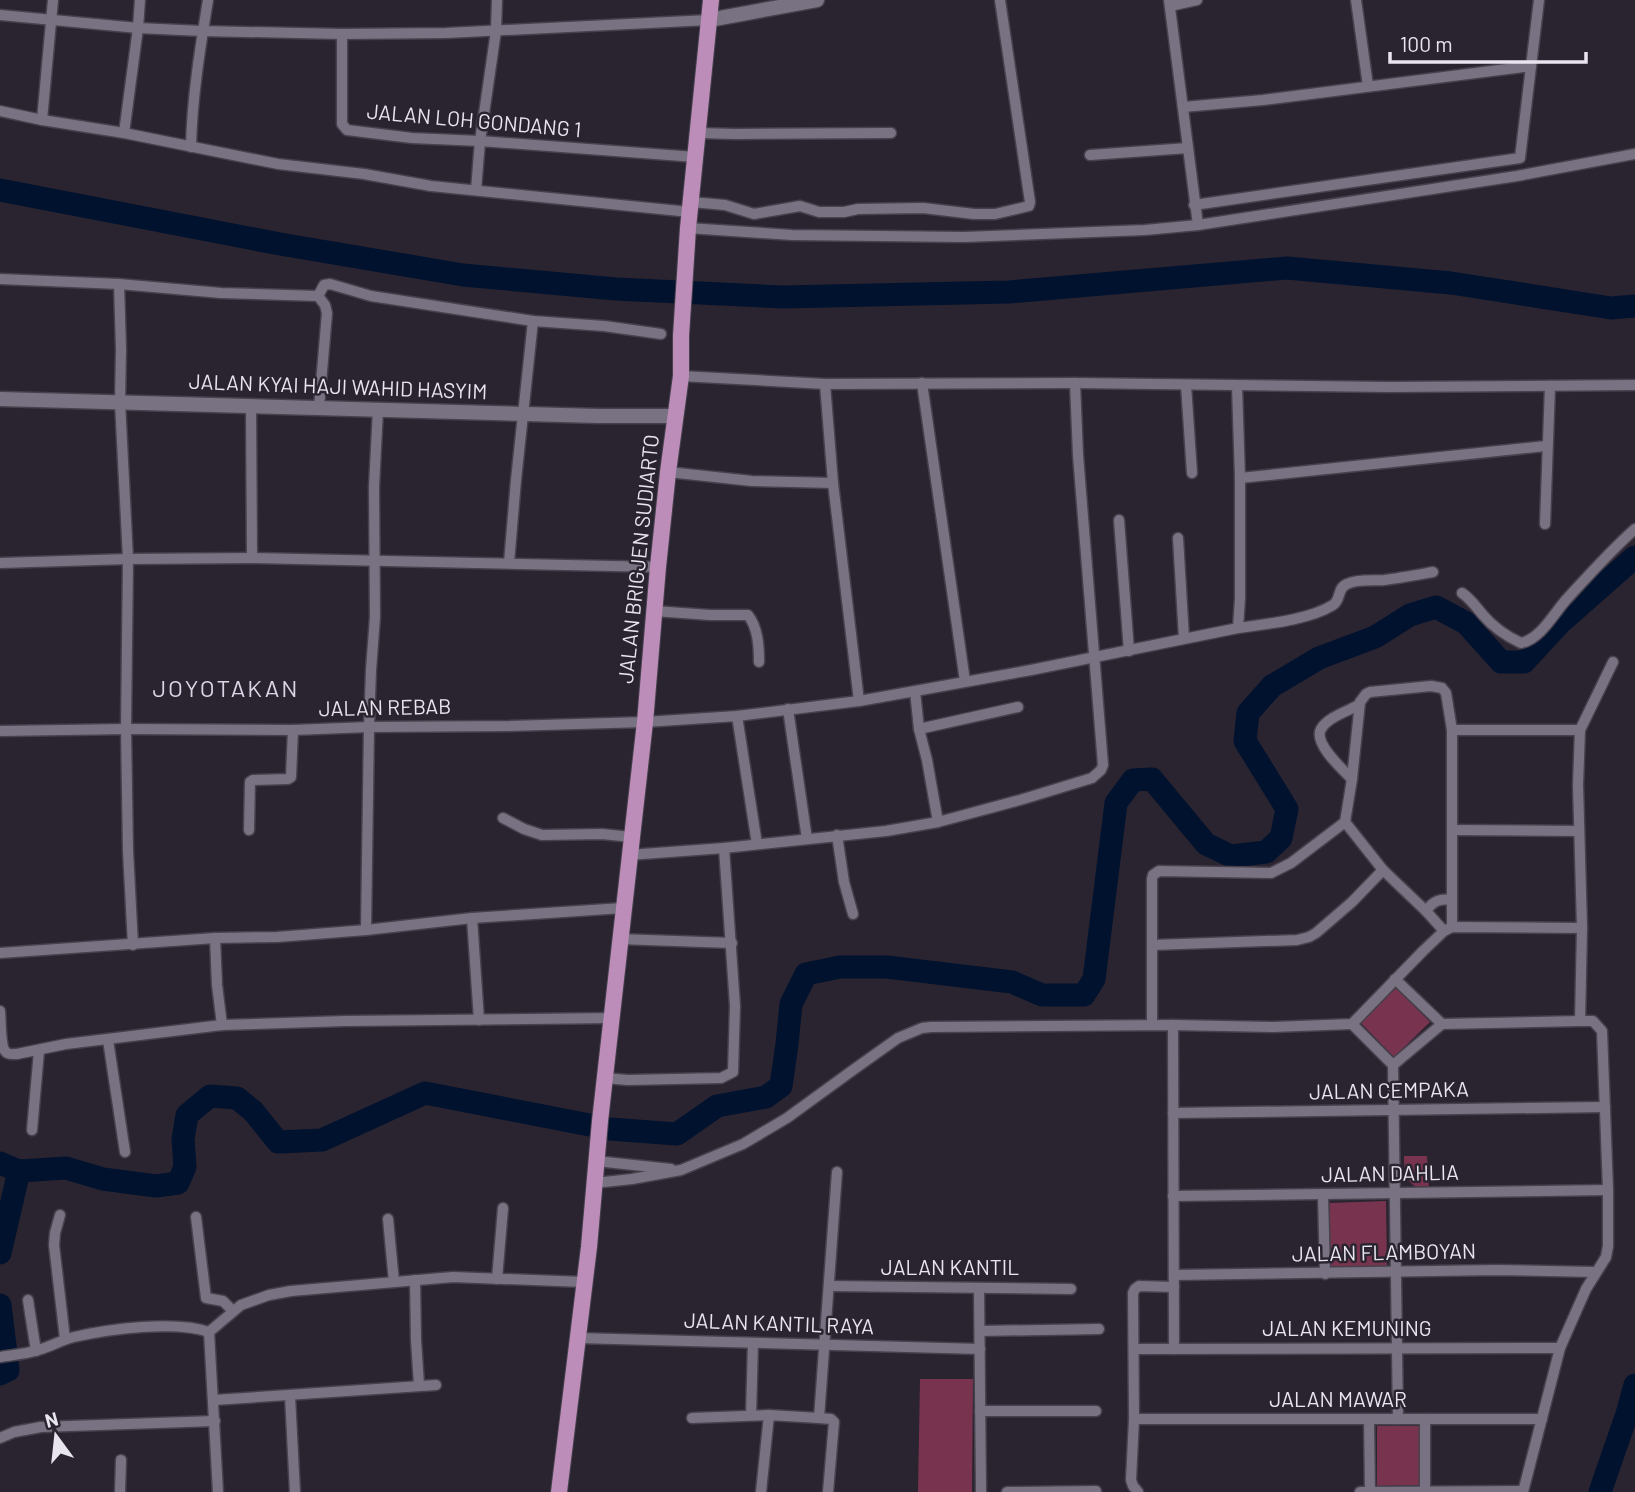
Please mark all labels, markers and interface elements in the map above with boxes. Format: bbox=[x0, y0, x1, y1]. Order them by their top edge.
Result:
scale bar bbox=[1390, 21, 1586, 65]
text: 100 m bbox=[1400, 31, 1453, 56]
street label: JALAN LOH GONDANG 1 bbox=[366, 98, 582, 141]
street label: JALAN KYAI HAJI WAHID HASYIM bbox=[188, 368, 488, 403]
street label: JALAN BRIGJEN SUDIARTO bbox=[612, 433, 663, 685]
district label: JOYOTAKAN bbox=[153, 673, 299, 702]
street label: JALAN REBAB bbox=[318, 693, 452, 720]
street label: JALAN CEMPAKA bbox=[1309, 1076, 1469, 1103]
street label: JALAN DAHLIA bbox=[1321, 1159, 1459, 1186]
street label: JALAN FLAMBOYAN bbox=[1292, 1237, 1476, 1266]
street label: JALAN KANTIL bbox=[881, 1254, 1019, 1279]
street label: JALAN KANTIL RAYA bbox=[684, 1307, 875, 1338]
street label: JALAN KEMUNING bbox=[1262, 1315, 1432, 1340]
street label: JALAN MAWAR bbox=[1269, 1386, 1407, 1411]
north arrow bbox=[21, 1401, 91, 1471]
text: N bbox=[42, 1406, 61, 1432]

